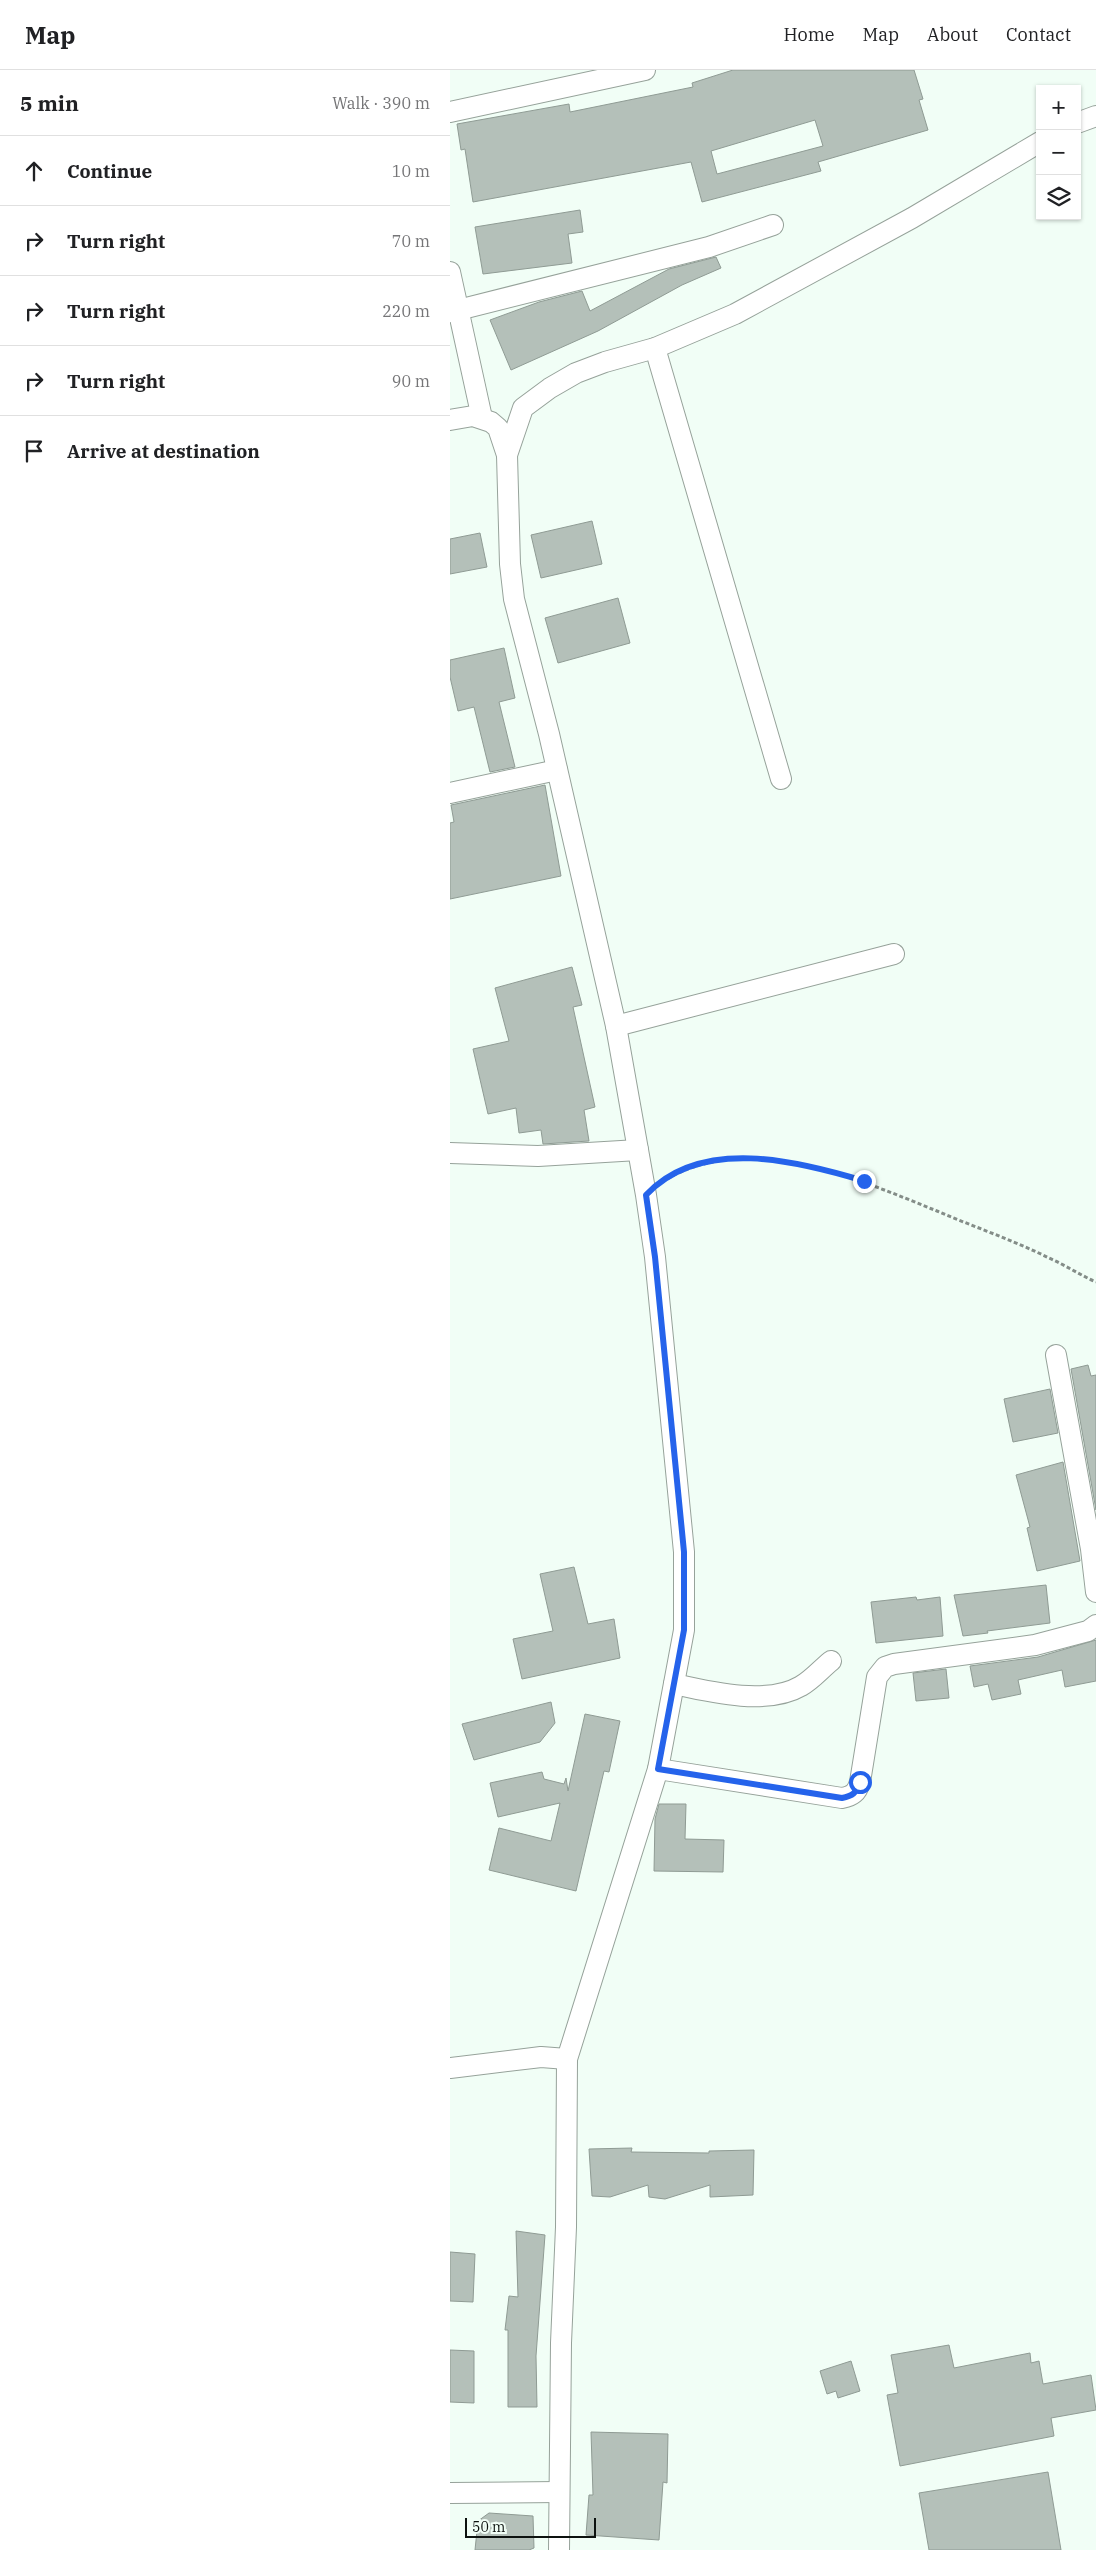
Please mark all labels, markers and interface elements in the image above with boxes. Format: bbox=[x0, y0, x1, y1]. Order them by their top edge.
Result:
text: Map bbox=[25, 19, 75, 51]
text: Home bbox=[783, 23, 835, 46]
text: Map bbox=[863, 23, 899, 46]
text: About bbox=[927, 23, 978, 46]
text: Contact bbox=[1006, 23, 1071, 46]
map controls bbox=[1036, 85, 1081, 220]
button: + bbox=[1036, 85, 1081, 130]
text: 5 min bbox=[20, 89, 79, 117]
text: Walk · 390 m bbox=[332, 93, 430, 113]
button: − bbox=[1036, 130, 1081, 175]
icon: ahead bbox=[20, 157, 48, 185]
text: Continue bbox=[67, 159, 152, 183]
text: 10 m bbox=[392, 161, 430, 181]
button: layers bbox=[1036, 175, 1081, 220]
icon: right bbox=[20, 227, 48, 255]
text: Turn right bbox=[67, 229, 165, 253]
text: 70 m bbox=[392, 231, 430, 251]
icon: right bbox=[20, 297, 48, 325]
text: Turn right bbox=[67, 299, 165, 323]
text: 220 m bbox=[382, 301, 430, 321]
icon: right bbox=[20, 367, 48, 395]
text: Turn right bbox=[67, 369, 165, 393]
text: 90 m bbox=[392, 371, 430, 391]
icon: arrive bbox=[20, 437, 48, 465]
text: Arrive at destination bbox=[67, 439, 260, 463]
route end bbox=[853, 1170, 876, 1193]
route start bbox=[849, 1771, 872, 1794]
scale bar bbox=[465, 2515, 596, 2538]
text: 50 m bbox=[472, 2518, 505, 2536]

